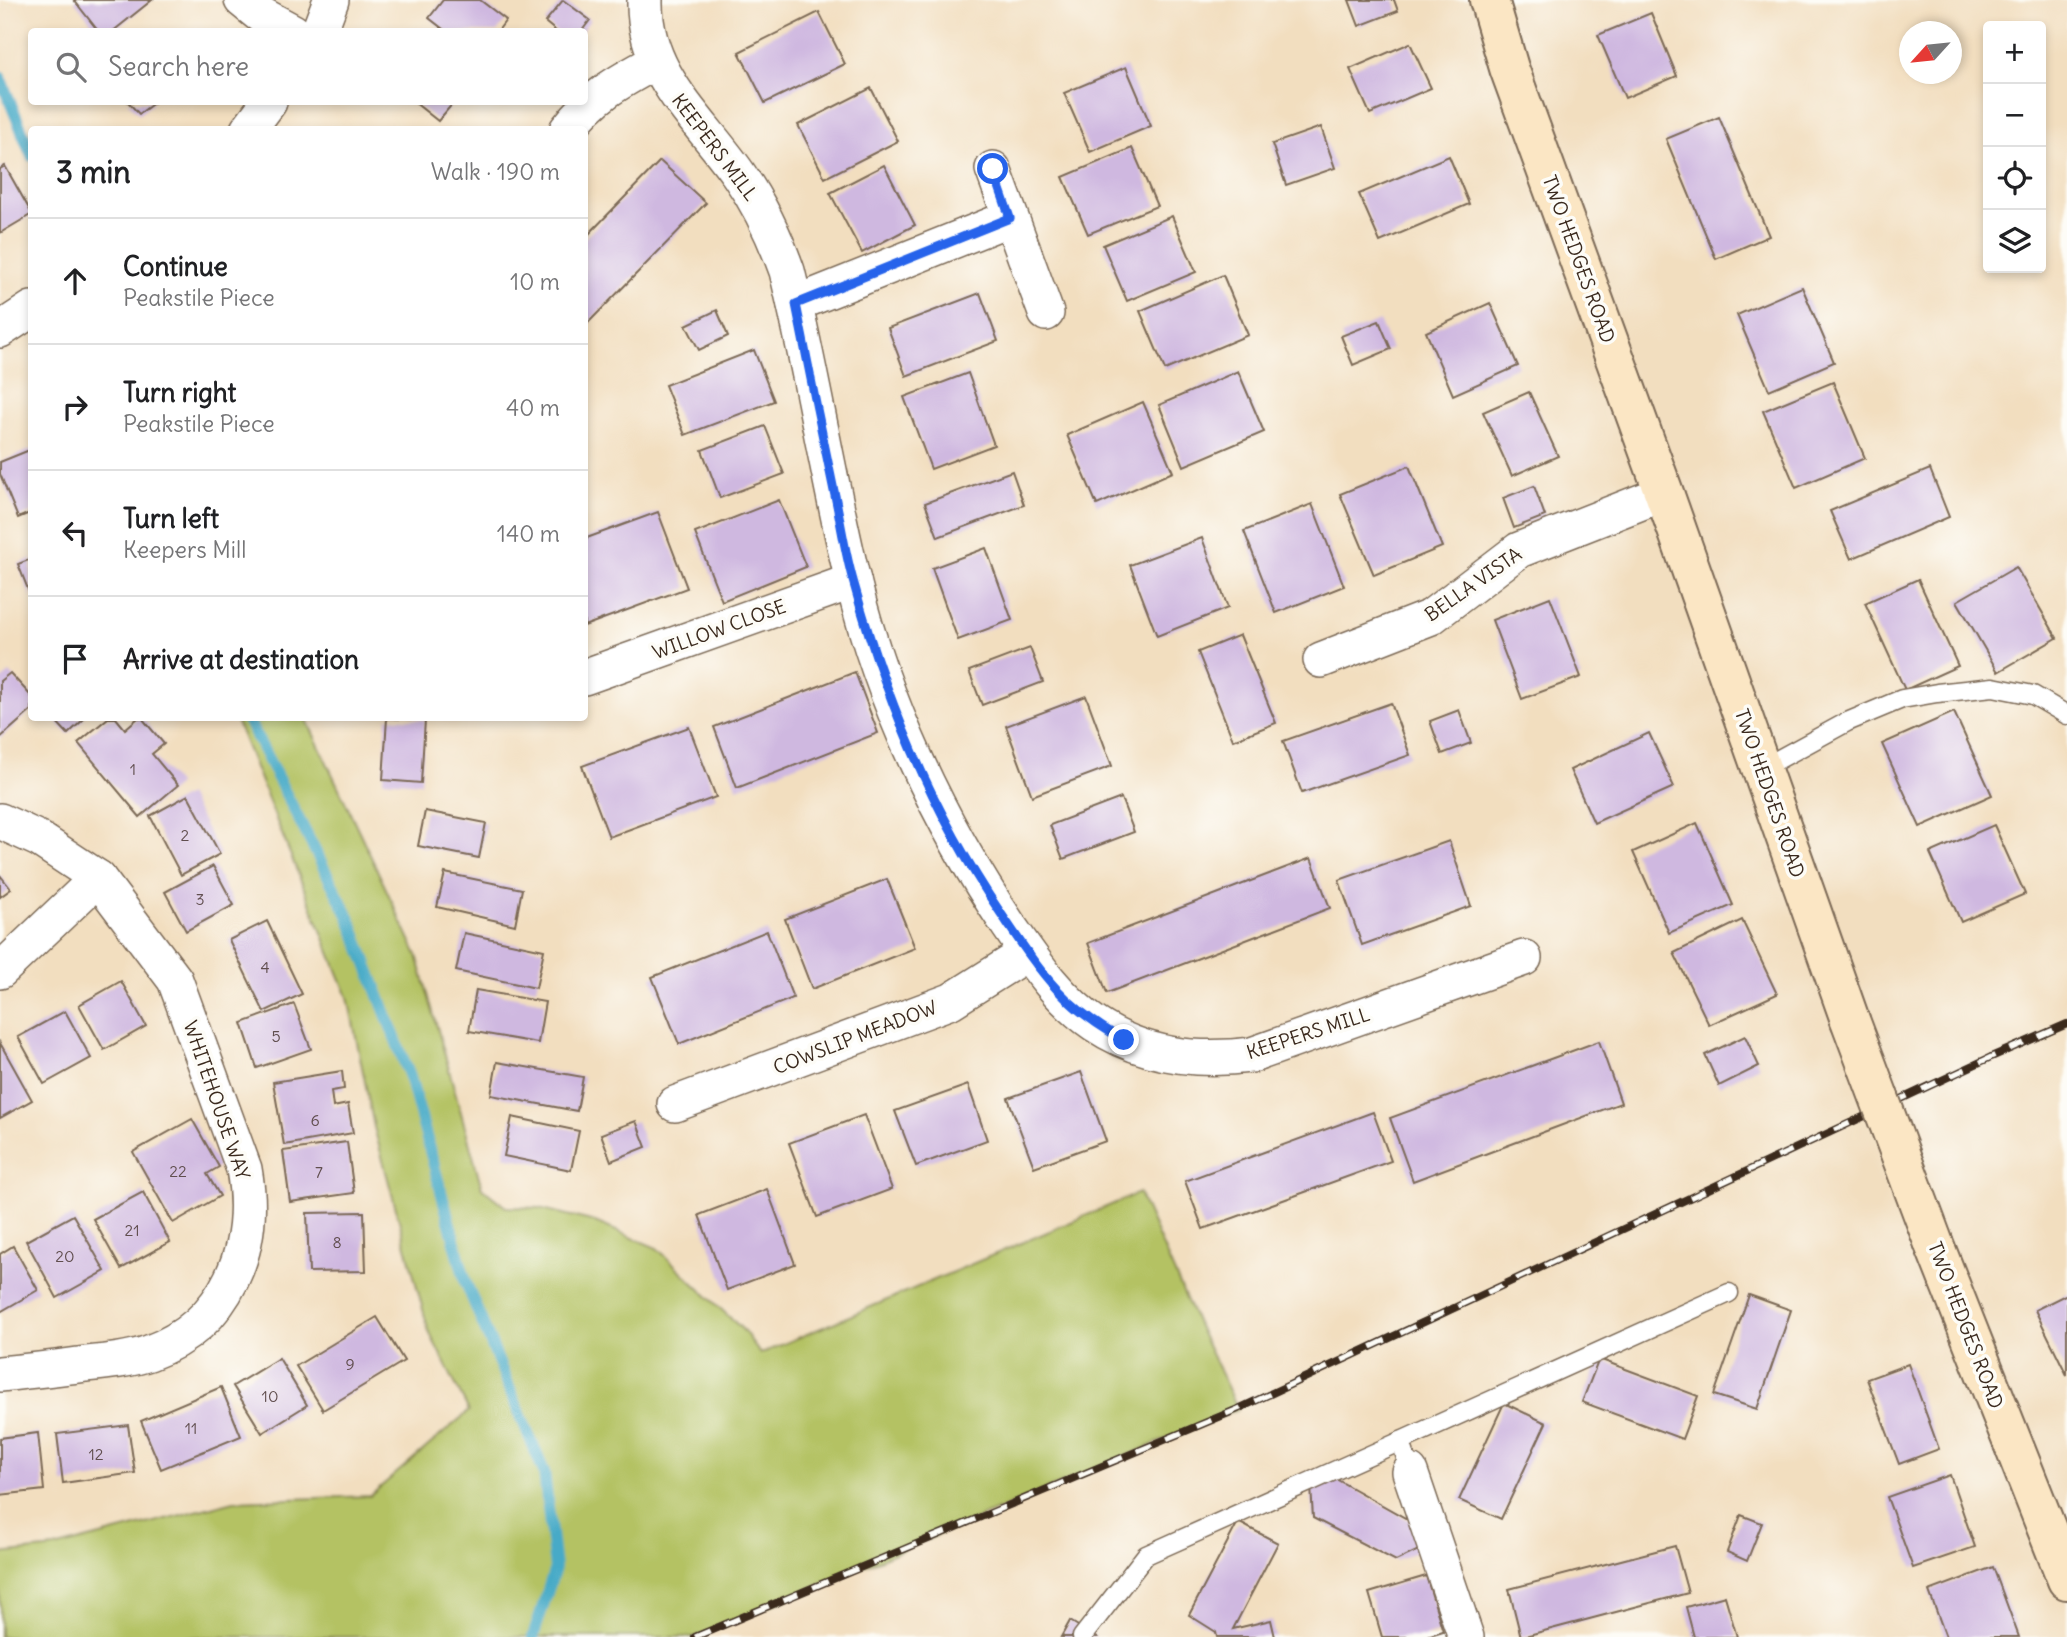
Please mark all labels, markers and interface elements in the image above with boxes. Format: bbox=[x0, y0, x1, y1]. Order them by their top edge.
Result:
north arrow bbox=[1899, 21, 1962, 84]
map controls bbox=[1983, 21, 2046, 273]
button: + bbox=[1983, 21, 2046, 84]
search box bbox=[28, 28, 588, 105]
icon: search bbox=[52, 48, 90, 86]
text: Search here bbox=[108, 50, 249, 83]
button: − bbox=[1983, 84, 2046, 147]
street label: KEEPERS MILL bbox=[667, 89, 763, 205]
button: locate bbox=[1983, 147, 2046, 210]
text: 3 min bbox=[56, 153, 131, 191]
route start bbox=[977, 153, 1008, 184]
text: Walk · 190 m bbox=[431, 157, 560, 186]
street label: TWO HEDGES ROAD bbox=[1537, 172, 1621, 346]
button: layers bbox=[1983, 210, 2046, 273]
text: Continue bbox=[123, 250, 228, 283]
icon: ahead bbox=[56, 262, 94, 300]
text: 10 m bbox=[510, 267, 560, 296]
text: Peakstile Piece bbox=[123, 283, 275, 312]
text: Turn right bbox=[123, 376, 236, 409]
icon: right bbox=[56, 388, 94, 426]
text: 40 m bbox=[506, 393, 560, 422]
text: Peakstile Piece bbox=[123, 409, 275, 438]
text: Turn left bbox=[123, 502, 219, 535]
icon: left bbox=[56, 514, 94, 552]
text: 140 m bbox=[497, 519, 560, 548]
text: Keepers Mill bbox=[123, 535, 246, 564]
street label: BELLA VISTA bbox=[1420, 542, 1526, 626]
street label: WILLOW CLOSE bbox=[649, 594, 789, 664]
icon: arrive bbox=[56, 640, 94, 678]
text: Arrive at destination bbox=[123, 643, 359, 676]
street label: TWO HEDGES ROAD bbox=[1730, 705, 1810, 881]
house number: 1 bbox=[130, 759, 136, 779]
house number: 2 bbox=[181, 825, 190, 845]
house number: 3 bbox=[195, 889, 205, 909]
house number: 4 bbox=[260, 957, 270, 977]
street label: COWSLIP MEADOW bbox=[770, 995, 940, 1079]
street label: KEEPERS MILL bbox=[1243, 1002, 1373, 1064]
street label: WHITEHOUSE WAY bbox=[179, 1017, 256, 1183]
route end bbox=[1108, 1024, 1139, 1055]
house number: 5 bbox=[271, 1026, 281, 1046]
house number: 6 bbox=[310, 1110, 320, 1130]
house number: 22 bbox=[169, 1161, 187, 1181]
house number: 7 bbox=[315, 1162, 323, 1182]
house number: 21 bbox=[124, 1220, 140, 1240]
house number: 8 bbox=[332, 1232, 342, 1252]
street label: TWO HEDGES ROAD bbox=[1923, 1238, 2009, 1412]
house number: 20 bbox=[55, 1246, 75, 1266]
house number: 9 bbox=[345, 1354, 355, 1374]
house number: 10 bbox=[262, 1386, 278, 1406]
house number: 11 bbox=[185, 1418, 197, 1438]
house number: 12 bbox=[88, 1444, 104, 1464]

